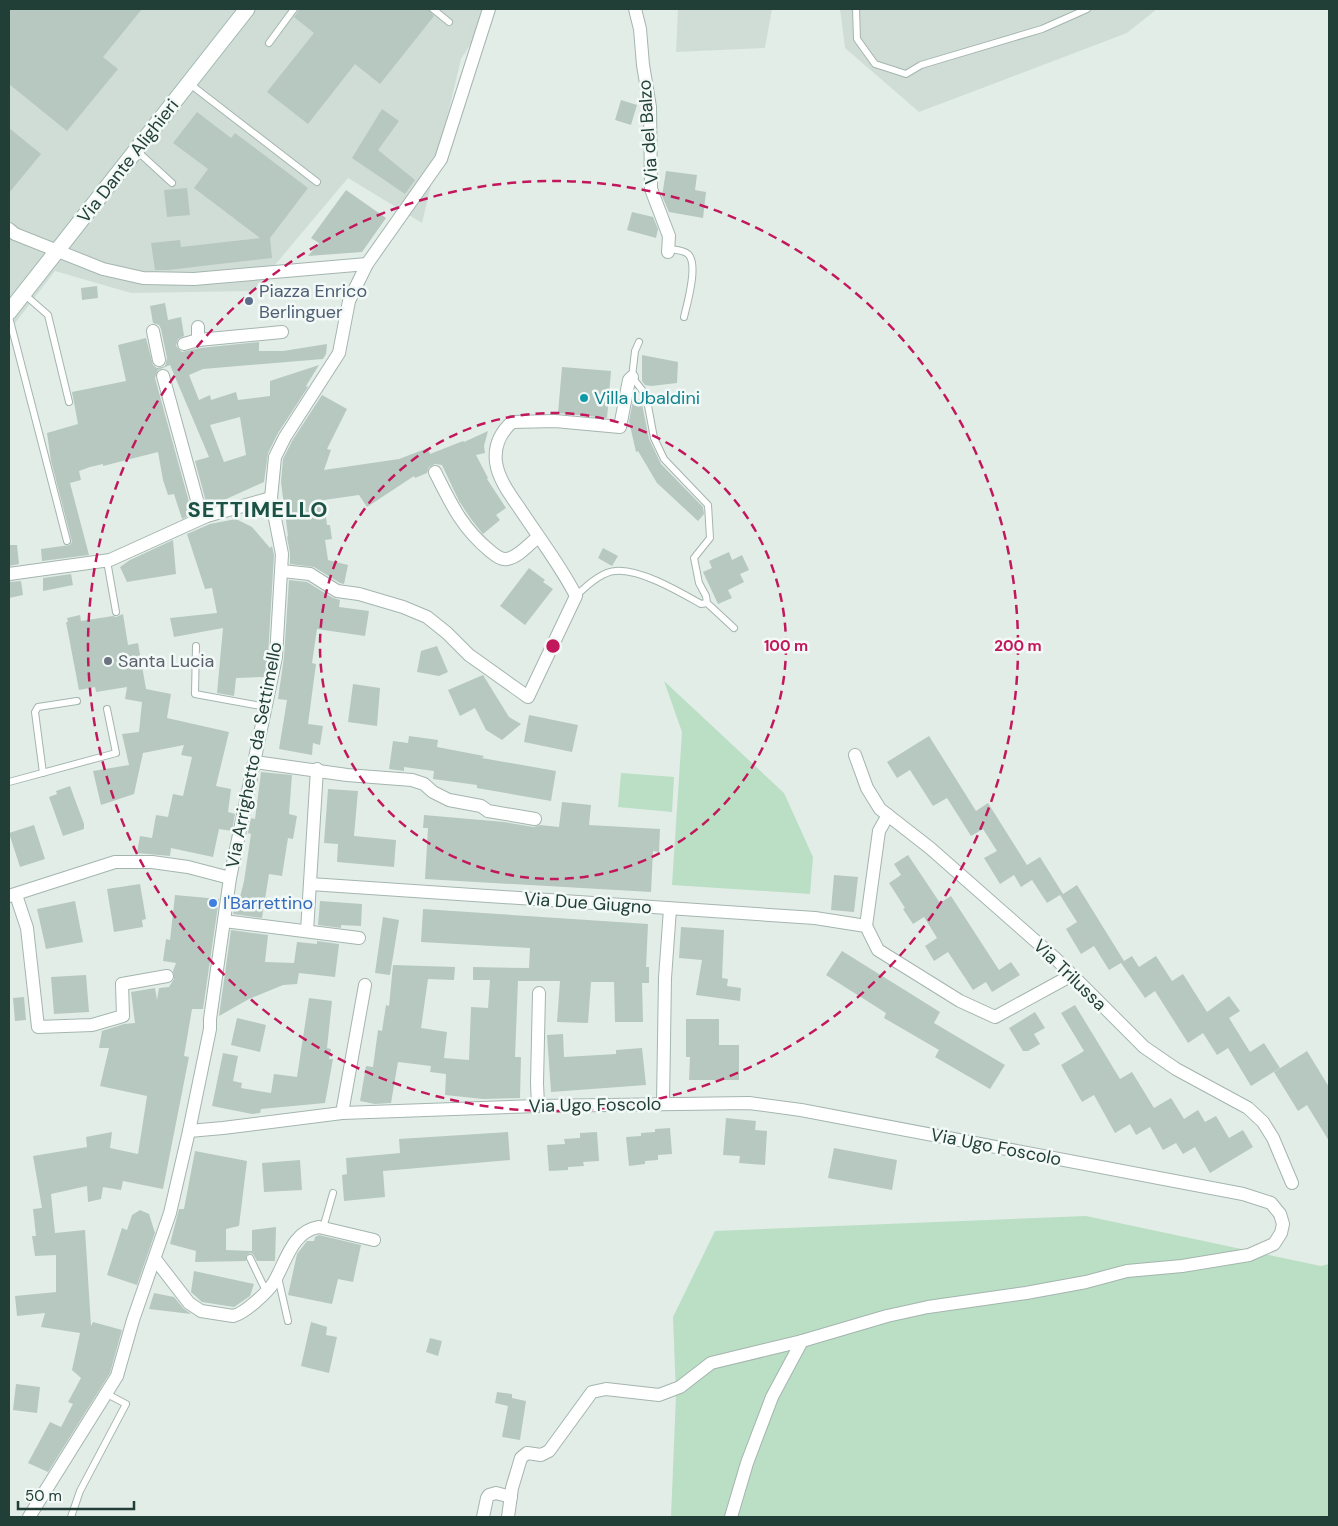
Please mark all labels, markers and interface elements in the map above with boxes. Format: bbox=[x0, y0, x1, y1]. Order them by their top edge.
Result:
street label: Via del Balzo bbox=[632, 79, 664, 185]
street label: Via Dante Alighieri bbox=[72, 94, 184, 228]
place label: Piazza Enrico Berlinguer bbox=[259, 279, 367, 324]
marker: Piazza Enrico Berlinguer bbox=[243, 295, 255, 307]
place label: Villa Ubaldini bbox=[594, 386, 700, 410]
marker: Villa Ubaldini bbox=[578, 392, 590, 404]
district label: SETTIMELLO bbox=[187, 495, 329, 524]
text: 100 m bbox=[764, 636, 808, 656]
text: 200 m bbox=[994, 636, 1042, 656]
centre of rings bbox=[544, 637, 562, 655]
street label: Via Arrighetto da Settimello bbox=[220, 640, 288, 870]
place label: Santa Lucia bbox=[118, 649, 214, 673]
marker: Santa Lucia bbox=[102, 655, 114, 667]
street label: Via Due Giugno bbox=[523, 887, 653, 919]
place label: I'Barrettino bbox=[223, 891, 313, 915]
marker: I'Barrettino bbox=[207, 897, 219, 909]
street label: Via Trilussa bbox=[1028, 934, 1112, 1016]
street label: Via Ugo Foscolo bbox=[529, 1092, 661, 1118]
street label: Via Ugo Foscolo bbox=[929, 1123, 1063, 1171]
scale bar bbox=[18, 1478, 134, 1510]
text: 50 m bbox=[25, 1486, 62, 1506]

